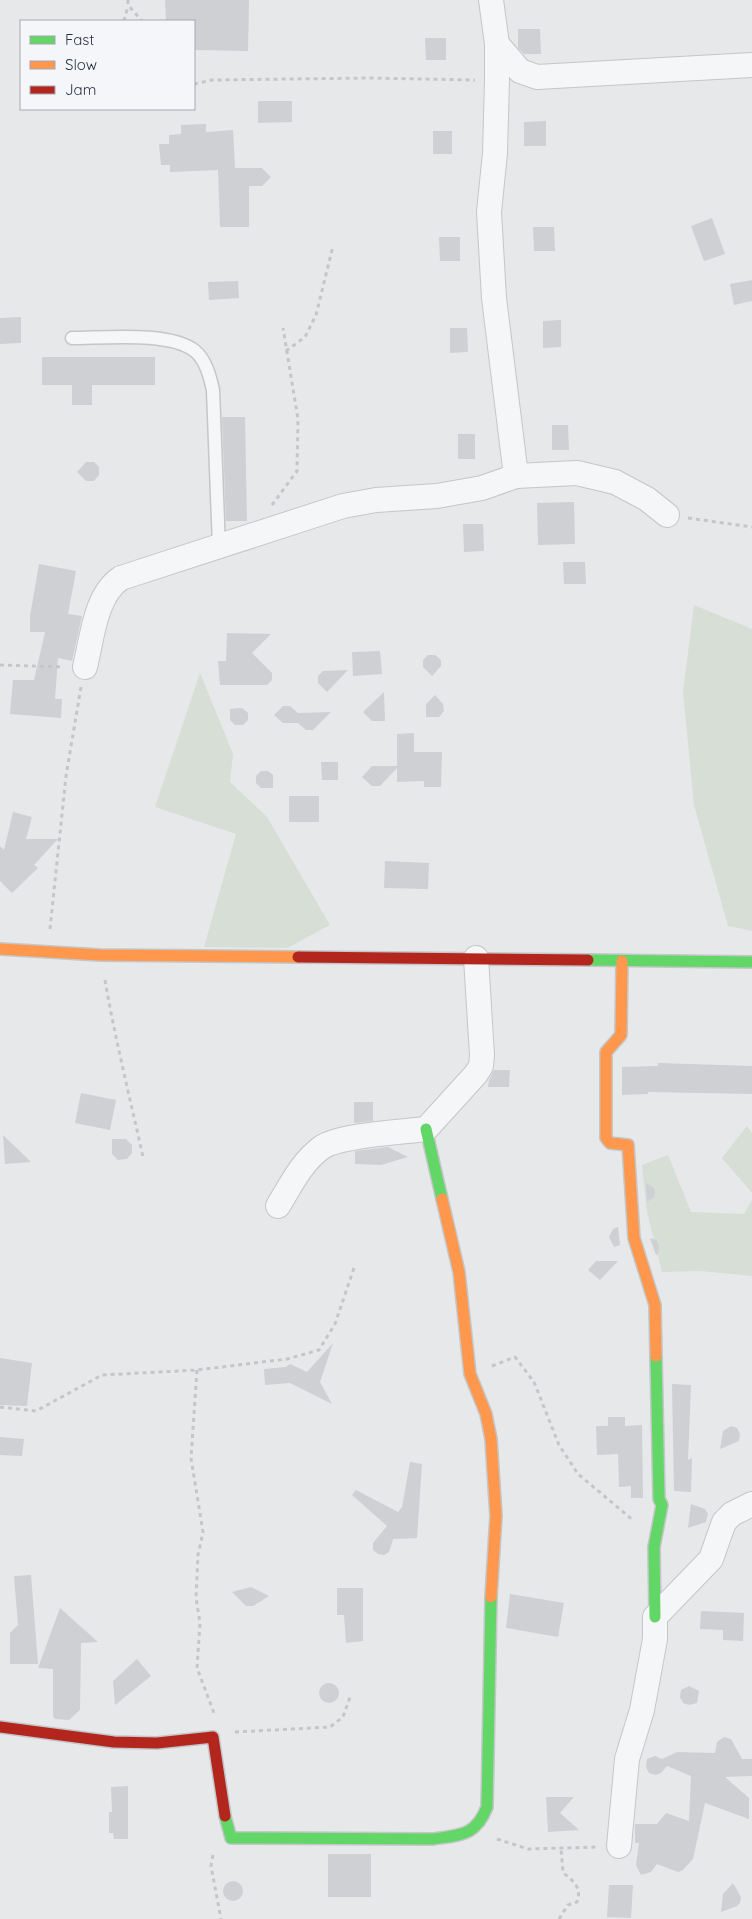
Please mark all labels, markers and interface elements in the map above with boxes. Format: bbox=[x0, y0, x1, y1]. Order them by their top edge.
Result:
legend bbox=[20, 20, 195, 110]
text: Fast bbox=[65, 30, 94, 49]
text: Slow bbox=[65, 55, 97, 74]
text: Jam bbox=[65, 80, 96, 99]

